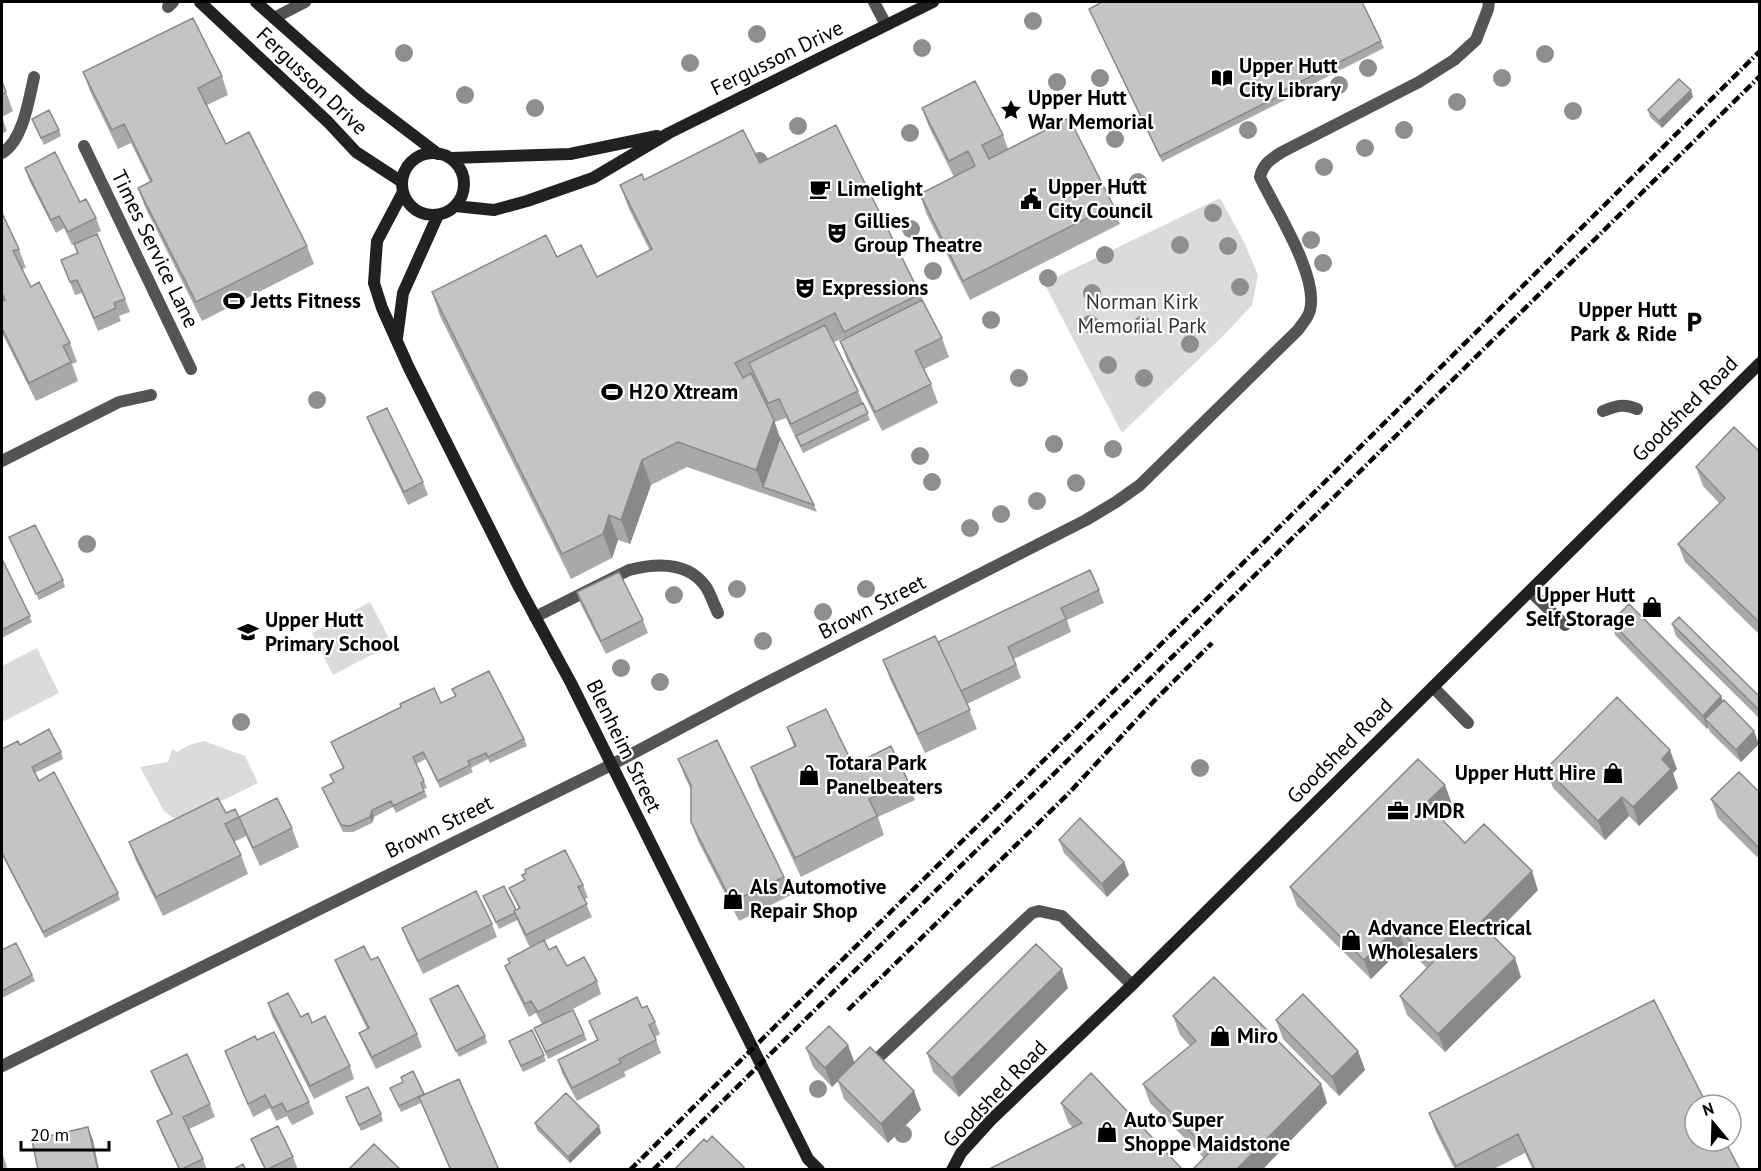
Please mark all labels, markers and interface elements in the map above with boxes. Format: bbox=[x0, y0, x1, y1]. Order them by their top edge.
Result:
street label: Fergusson Drive bbox=[706, 14, 848, 101]
street label: Fergusson Drive bbox=[251, 21, 374, 140]
place label: Upper Hutt City Library bbox=[1239, 52, 1342, 103]
library icon: Upper Hutt City Library bbox=[1210, 66, 1234, 90]
place label: Upper Hutt War Memorial bbox=[1028, 84, 1154, 135]
place icon: Upper Hutt War Memorial bbox=[999, 98, 1023, 122]
street label: Times Service Lane bbox=[106, 165, 205, 332]
place label: Upper Hutt City Council bbox=[1048, 173, 1153, 224]
place label: Limelight bbox=[837, 175, 924, 202]
cafe icon: Limelight bbox=[808, 177, 832, 201]
public building icon: Upper Hutt City Council bbox=[1019, 187, 1043, 211]
place label: Gillies Group Theatre bbox=[854, 207, 982, 258]
theatre icon: Gillies Group Theatre bbox=[825, 221, 849, 245]
place label: Expressions bbox=[822, 274, 928, 301]
theatre icon: Expressions bbox=[793, 276, 817, 300]
place label: Jetts Fitness bbox=[250, 287, 361, 314]
park label: Norman Kirk Memorial Park bbox=[1077, 288, 1207, 339]
sports icon: Jetts Fitness bbox=[222, 289, 246, 313]
place label: Upper Hutt Park & Ride bbox=[1570, 296, 1678, 347]
parking icon: Upper Hutt Park & Ride bbox=[1682, 310, 1706, 334]
street label: Goodshed Road bbox=[1626, 350, 1743, 467]
place label: H2O Xtream bbox=[629, 378, 738, 405]
sports icon: H2O Xtream bbox=[600, 380, 624, 404]
street label: Brown Street bbox=[814, 568, 930, 645]
place label: Upper Hutt Self Storage bbox=[1526, 581, 1636, 632]
shop icon: Upper Hutt Self Storage bbox=[1640, 595, 1664, 619]
place label: Upper Hutt Primary School bbox=[265, 606, 400, 657]
school or university icon: Upper Hutt Primary School bbox=[236, 620, 260, 644]
street label: Blenheim Street bbox=[581, 675, 668, 817]
street label: Goodshed Road bbox=[1281, 692, 1398, 809]
place label: Totara Park Panelbeaters bbox=[826, 749, 943, 800]
place label: Upper Hutt Hire bbox=[1455, 759, 1596, 786]
shop icon: Upper Hutt Hire bbox=[1601, 761, 1625, 785]
shop icon: Totara Park Panelbeaters bbox=[797, 763, 821, 787]
street label: Brown Street bbox=[380, 789, 497, 864]
place label: JMDR bbox=[1414, 797, 1465, 824]
office icon: JMDR bbox=[1386, 799, 1410, 823]
place label: Als Automotive Repair Shop bbox=[750, 873, 886, 924]
shop icon: Als Automotive Repair Shop bbox=[721, 887, 745, 911]
place label: Advance Electrical Wholesalers bbox=[1368, 914, 1532, 965]
shop icon: Advance Electrical Wholesalers bbox=[1339, 928, 1363, 952]
place label: Miro bbox=[1237, 1022, 1278, 1049]
shop icon: Miro bbox=[1208, 1024, 1232, 1048]
street label: Goodshed Road bbox=[937, 1034, 1053, 1153]
north arrow bbox=[1683, 1093, 1743, 1153]
text: N bbox=[1700, 1098, 1716, 1120]
place label: Auto Super Shoppe Maidstone bbox=[1124, 1106, 1290, 1157]
scale bar bbox=[21, 1114, 110, 1152]
shop icon: Auto Super Shoppe Maidstone bbox=[1095, 1120, 1119, 1144]
text: 20 m bbox=[30, 1123, 69, 1146]

